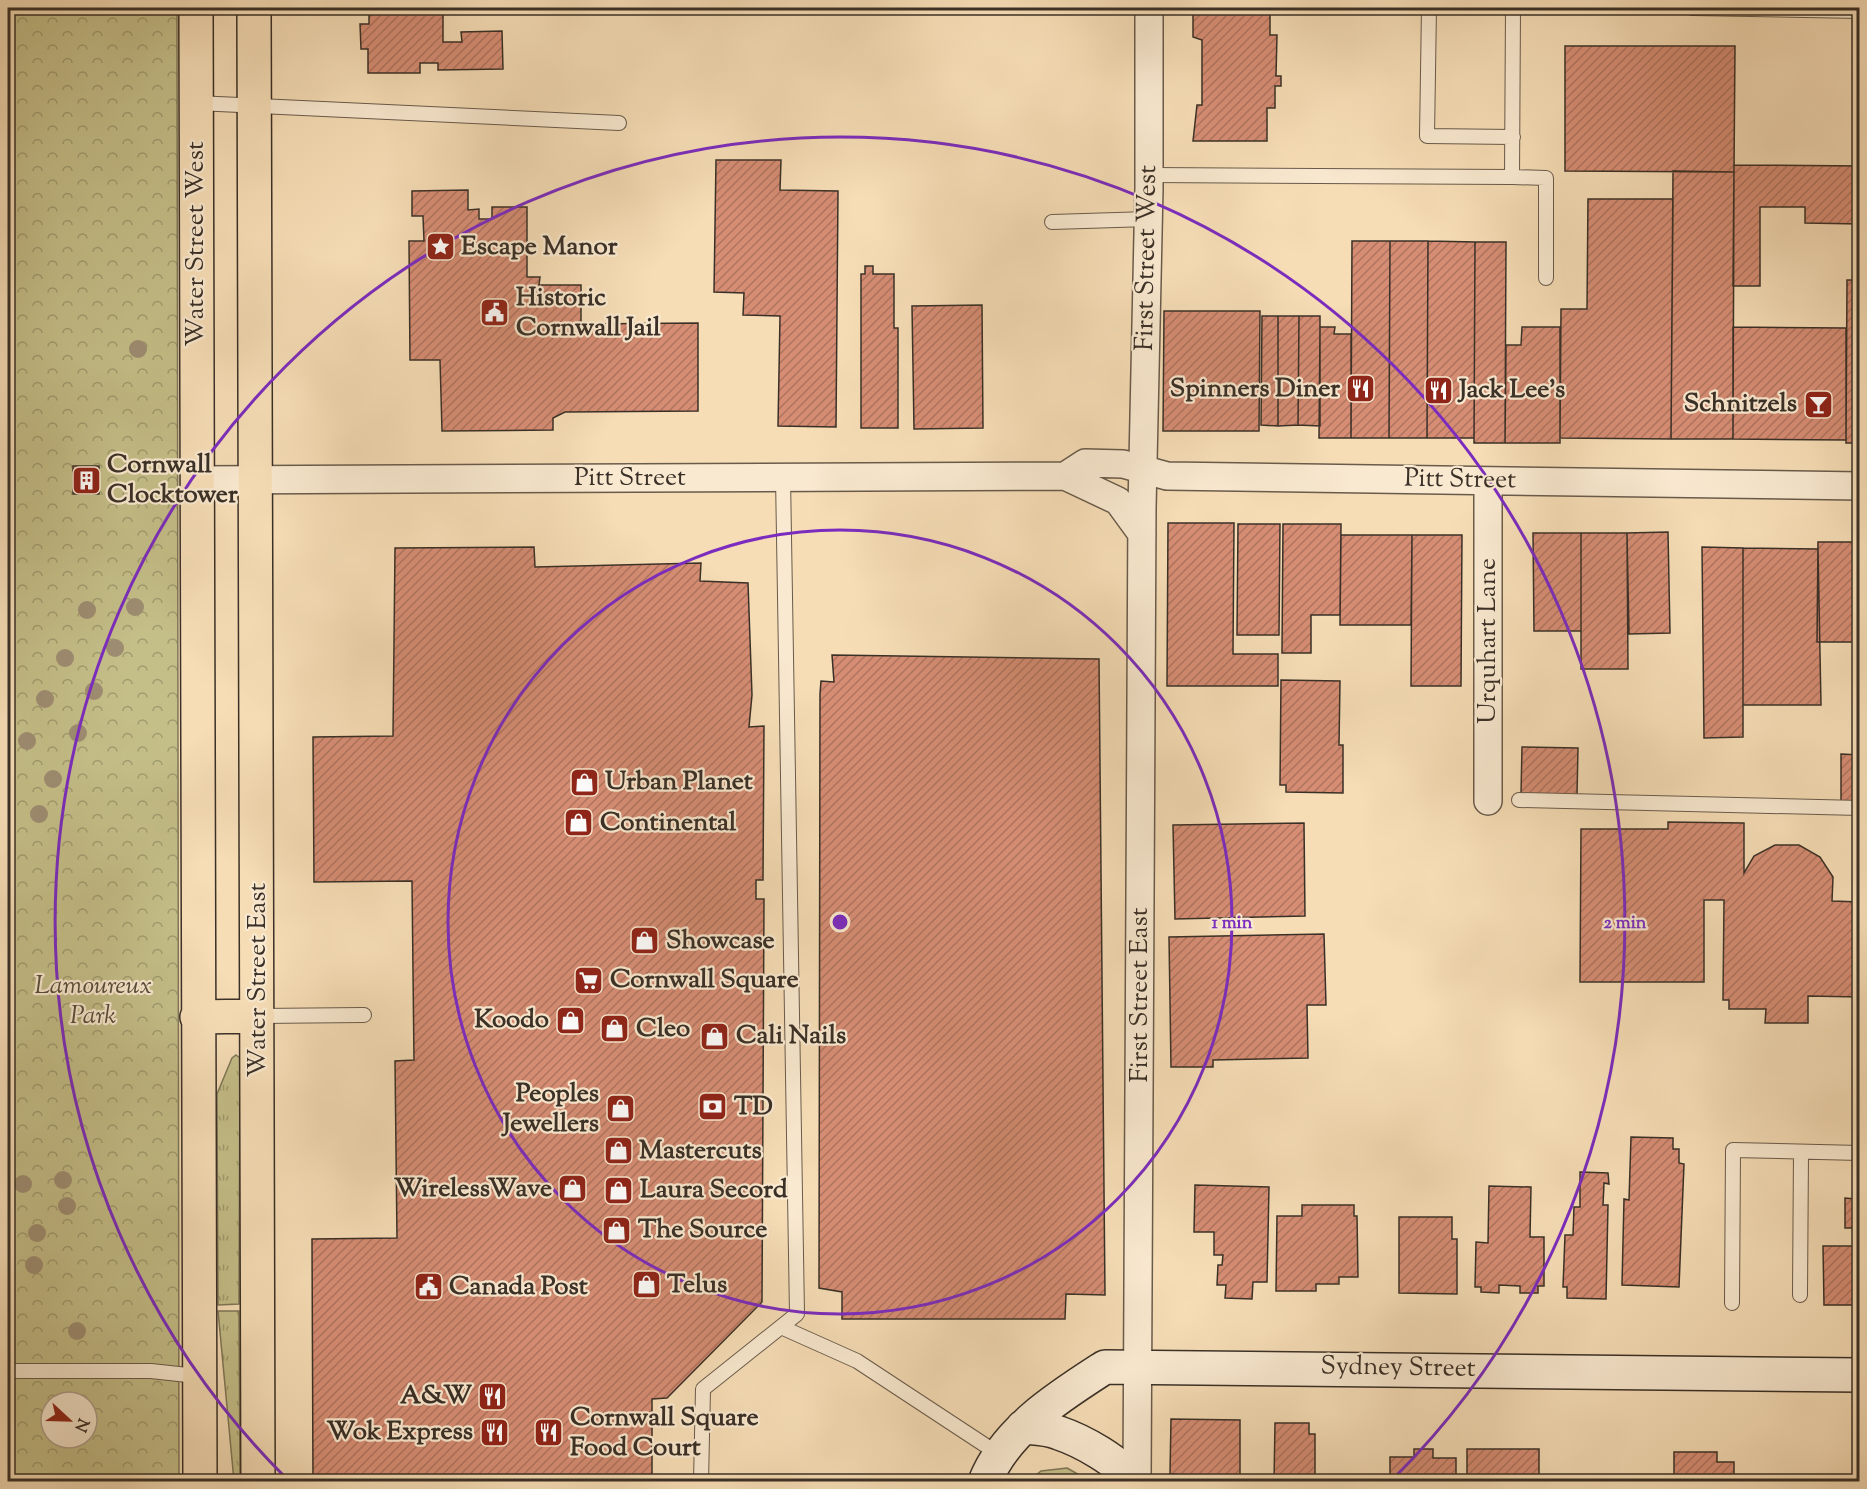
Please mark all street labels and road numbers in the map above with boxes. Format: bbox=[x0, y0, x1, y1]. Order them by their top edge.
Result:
street label: Water Street West bbox=[178, 141, 215, 347]
street label: First Street West bbox=[1127, 165, 1167, 351]
street label: Pitt Street bbox=[574, 460, 686, 497]
street label: Pitt Street bbox=[1404, 461, 1516, 499]
street label: Urquhart Lane bbox=[1470, 558, 1507, 724]
street label: Water Street East bbox=[240, 882, 277, 1077]
street label: First Street East bbox=[1122, 907, 1159, 1083]
street label: Sydney Street bbox=[1320, 1348, 1476, 1388]

